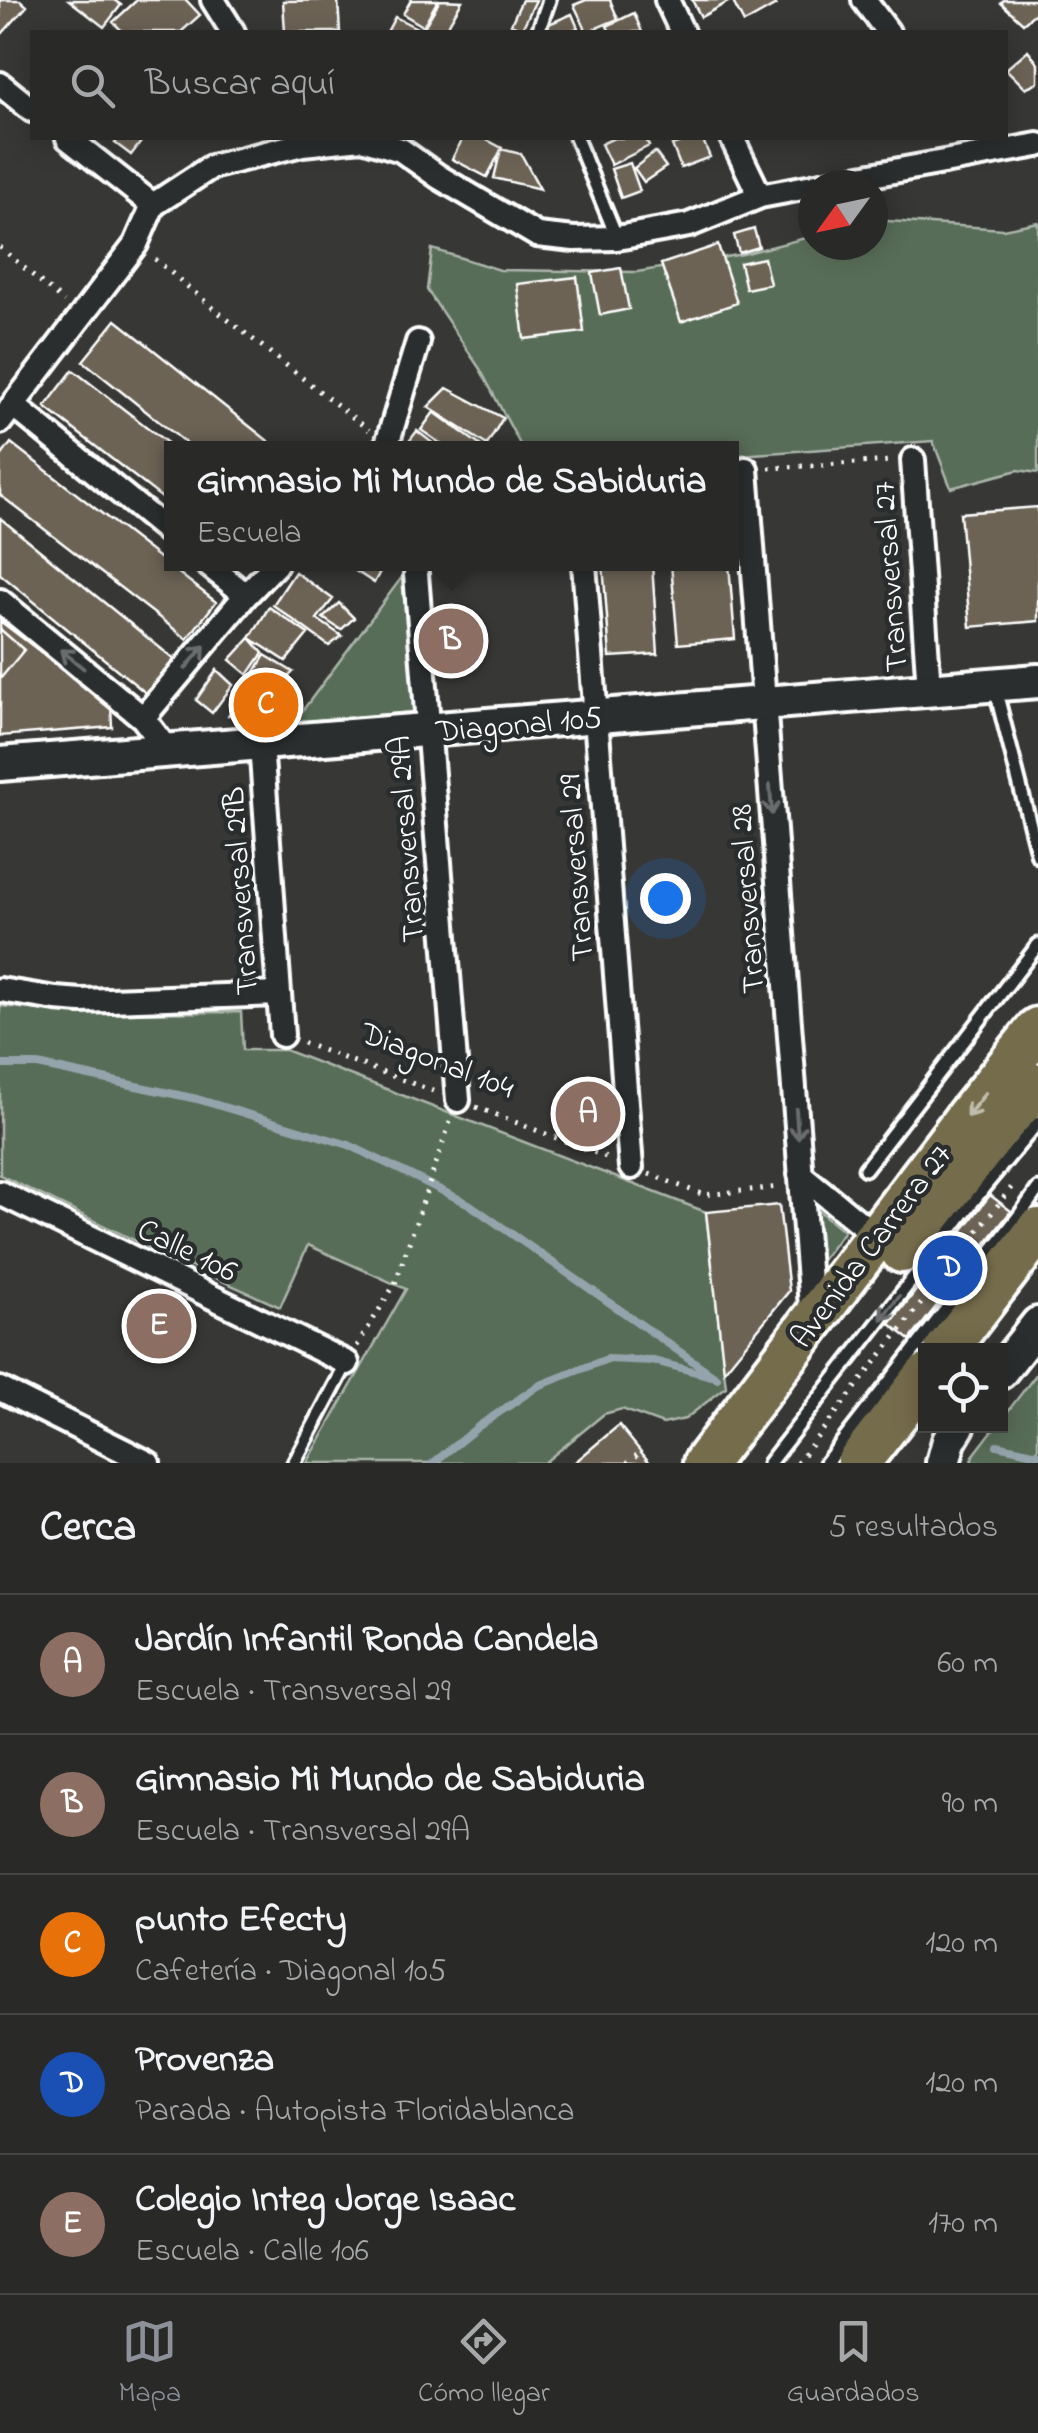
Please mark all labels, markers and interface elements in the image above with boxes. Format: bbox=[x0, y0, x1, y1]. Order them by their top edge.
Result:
search box bbox=[30, 30, 1008, 140]
text: Buscar aquí bbox=[145, 57, 335, 113]
icon: search bbox=[65, 58, 120, 113]
north arrow bbox=[798, 170, 888, 260]
popup bbox=[164, 441, 739, 571]
text: Gimnasio Mi Mundo de Sabiduria bbox=[196, 455, 707, 511]
street label: Transversal 27 bbox=[862, 480, 923, 674]
text: Escuela bbox=[196, 511, 302, 558]
pin: B bbox=[418, 604, 484, 678]
one-way arrow bbox=[183, 644, 205, 670]
one-way arrow bbox=[59, 648, 85, 670]
pin: C bbox=[234, 668, 298, 742]
street label: Diagonal 105 bbox=[433, 696, 604, 757]
street label: Transversal 29A bbox=[378, 734, 439, 944]
street label: Transversal 29 bbox=[548, 772, 608, 963]
one-way arrow bbox=[762, 784, 781, 816]
street label: Transversal 29B bbox=[212, 785, 273, 997]
street label: Transversal 28 bbox=[719, 802, 780, 995]
your location bbox=[640, 873, 691, 924]
street label: Diagonal 104 bbox=[352, 1011, 520, 1113]
pin: A bbox=[556, 1076, 620, 1152]
one-way arrow bbox=[966, 1091, 987, 1118]
one-way arrow bbox=[787, 1108, 806, 1140]
street label: Avenida Carrera 27 bbox=[780, 1135, 965, 1359]
street label: Calle 106 bbox=[129, 1208, 244, 1297]
pin: D bbox=[918, 1230, 982, 1306]
pin: E bbox=[126, 1288, 192, 1364]
one-way arrow bbox=[880, 1294, 901, 1321]
map controls bbox=[918, 1343, 1008, 1433]
button: locate bbox=[918, 1343, 1008, 1433]
text: Cerca bbox=[40, 1498, 136, 1559]
text: 5 resultados bbox=[829, 1505, 998, 1552]
text: Jardín Infantil Ronda Candela bbox=[135, 1613, 599, 1669]
text: A bbox=[63, 1641, 82, 1688]
text: 60 m bbox=[937, 1641, 998, 1688]
text: Escuela · Transversal 29 bbox=[135, 1669, 451, 1716]
text: Gimnasio Mi Mundo de Sabiduria bbox=[135, 1753, 645, 1809]
text: B bbox=[62, 1781, 83, 1828]
text: 90 m bbox=[942, 1781, 998, 1828]
text: Escuela · Transversal 29A bbox=[135, 1809, 470, 1856]
text: punto Efecty bbox=[135, 1893, 347, 1949]
text: C bbox=[64, 1921, 81, 1968]
text: 120 m bbox=[925, 1921, 998, 1968]
text: Cafetería · Diagonal 105 bbox=[135, 1949, 446, 1996]
text: Provenza bbox=[135, 2033, 274, 2089]
text: D bbox=[61, 2061, 84, 2108]
text: 120 m bbox=[925, 2061, 998, 2108]
text: Parada · Autopista Floridablanca bbox=[135, 2089, 575, 2136]
text: Colegio Integ Jorge Isaac bbox=[135, 2173, 515, 2229]
text: E bbox=[63, 2201, 82, 2248]
text: 170 m bbox=[928, 2201, 998, 2248]
text: Escuela · Calle 106 bbox=[135, 2229, 369, 2276]
tab: Mapa bbox=[119, 2314, 181, 2415]
tab: Cómo llegar bbox=[418, 2314, 550, 2415]
tab: Guardados bbox=[787, 2314, 919, 2415]

